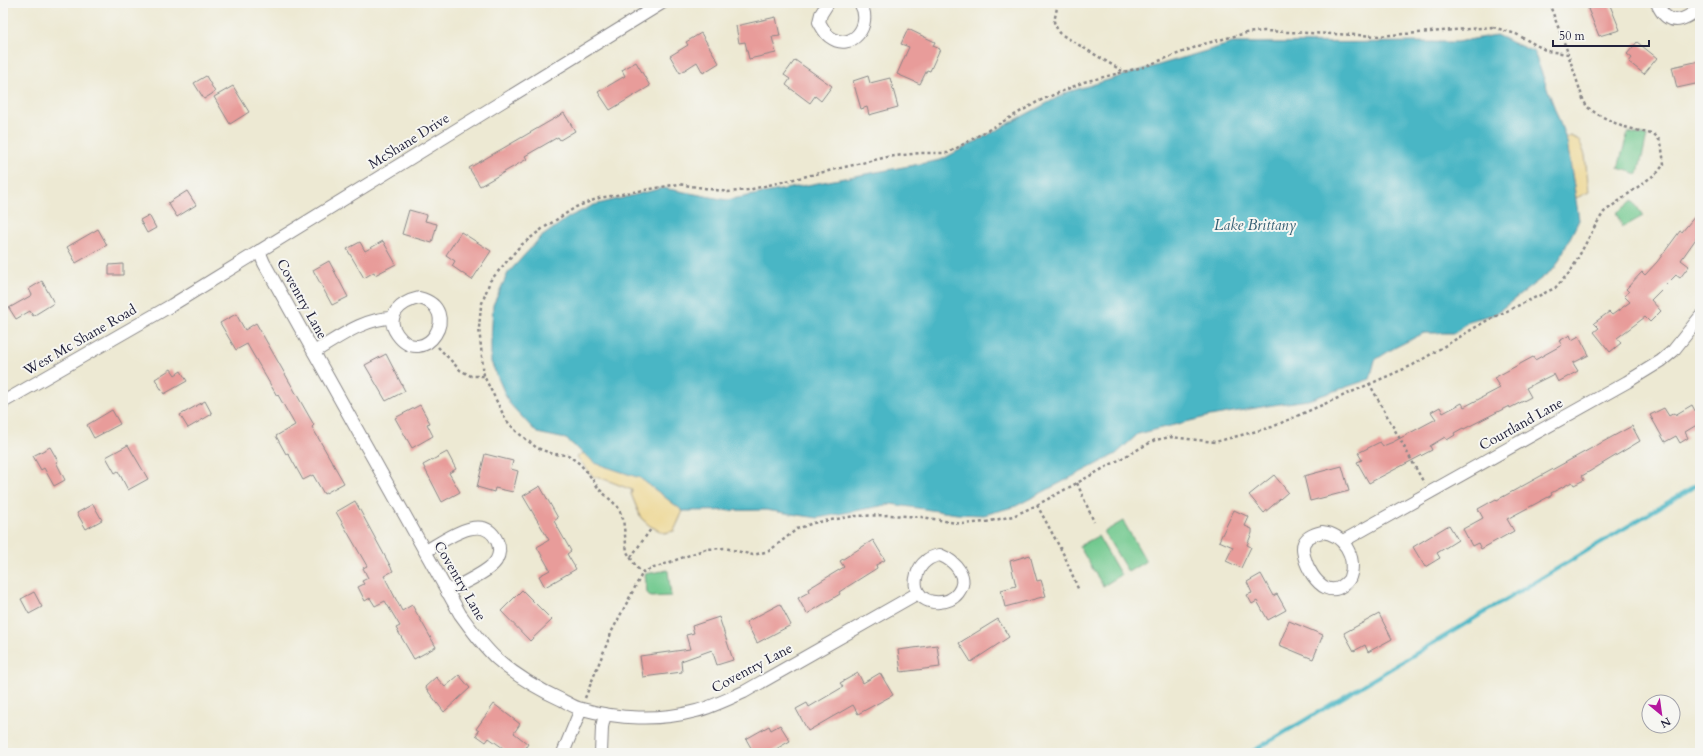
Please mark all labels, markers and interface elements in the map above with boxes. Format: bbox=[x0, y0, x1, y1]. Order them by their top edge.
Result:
scale bar bbox=[1553, 22, 1649, 48]
text: 50 m bbox=[1559, 28, 1586, 44]
street label: McShane Drive bbox=[365, 108, 453, 174]
water label: Lake Brittany bbox=[1214, 215, 1297, 235]
street label: Coventry Lane bbox=[272, 255, 332, 343]
street label: West Mc Shane Road bbox=[19, 300, 140, 381]
street label: Courtland Lane bbox=[1476, 393, 1566, 455]
street label: Coventry Lane bbox=[429, 538, 491, 624]
street label: Coventry Lane bbox=[708, 639, 796, 697]
north arrow bbox=[1641, 694, 1681, 734]
text: N bbox=[1657, 713, 1673, 731]

